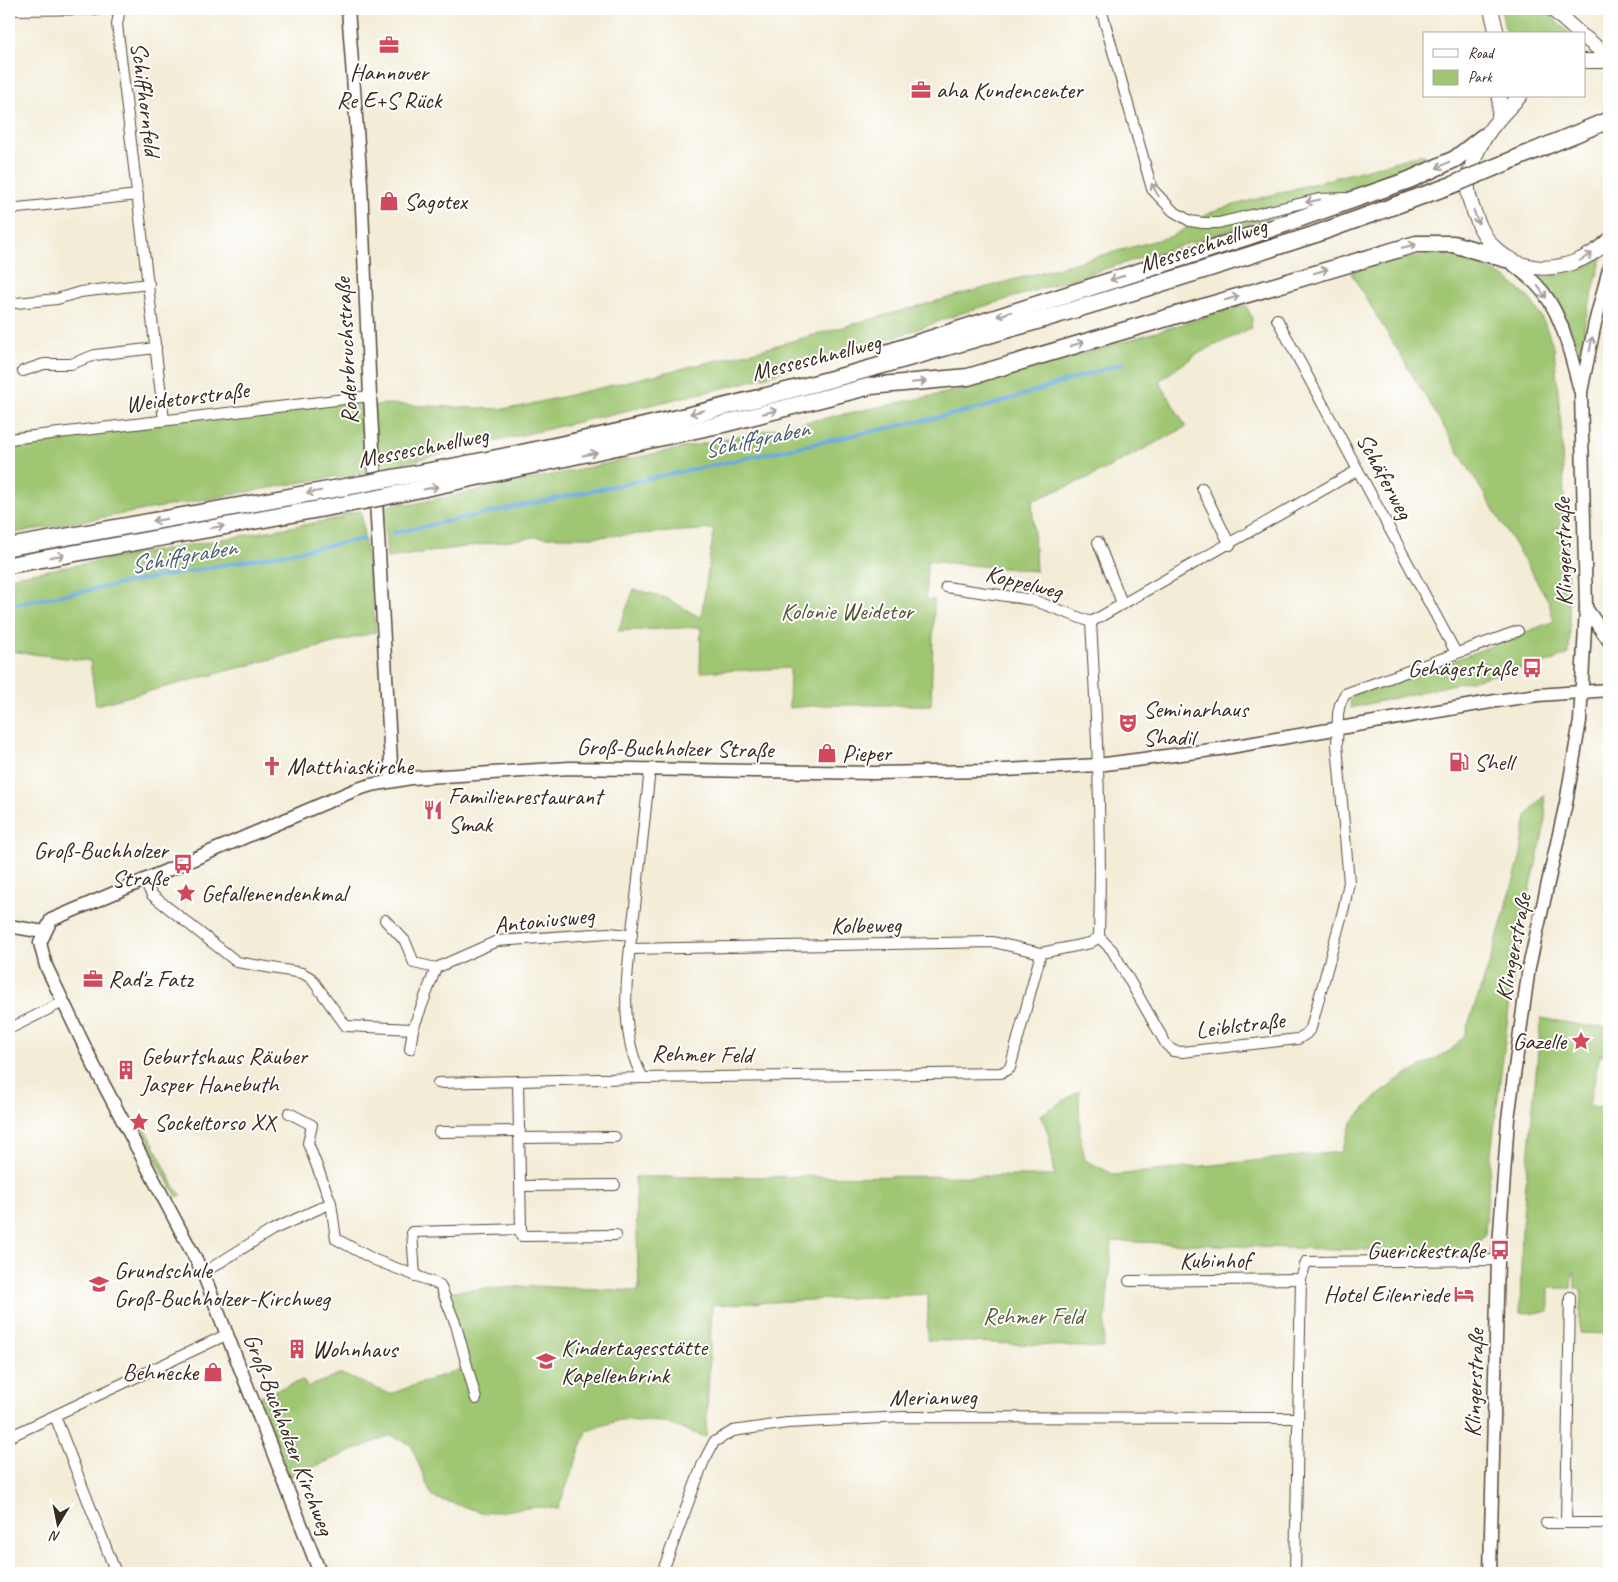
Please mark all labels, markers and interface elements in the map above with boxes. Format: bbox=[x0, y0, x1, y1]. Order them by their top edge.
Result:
legend bbox=[1423, 32, 1586, 98]
office icon: Hannover Re E+S Rück bbox=[378, 34, 400, 56]
street label: Schiffhornfeld bbox=[124, 41, 168, 161]
text: Road bbox=[1468, 44, 1495, 63]
place label: Hannover Re E+S Rück bbox=[336, 57, 444, 115]
text: Park bbox=[1468, 68, 1493, 87]
place label: aha Kundencenter bbox=[936, 75, 1085, 105]
office icon: aha Kundencenter bbox=[910, 79, 932, 101]
one-way arrow bbox=[1436, 160, 1451, 170]
one-way arrow bbox=[1149, 183, 1159, 197]
place label: Sagotex bbox=[404, 186, 469, 216]
shop icon: Sagotex bbox=[378, 190, 400, 212]
one-way arrow bbox=[1305, 197, 1321, 206]
one-way arrow bbox=[1472, 209, 1481, 224]
street label: Messeschnellweg bbox=[1135, 210, 1272, 280]
one-way arrow bbox=[1400, 240, 1416, 250]
one-way arrow bbox=[1579, 251, 1593, 261]
one-way arrow bbox=[1313, 265, 1329, 275]
one-way arrow bbox=[1109, 273, 1125, 283]
street label: Roderbruchstraße bbox=[327, 275, 365, 425]
one-way arrow bbox=[1537, 285, 1547, 299]
one-way arrow bbox=[1224, 292, 1240, 302]
one-way arrow bbox=[996, 310, 1012, 320]
street label: Messeschnellweg bbox=[748, 326, 885, 388]
one-way arrow bbox=[1586, 337, 1596, 353]
one-way arrow bbox=[1068, 339, 1084, 349]
street label: Weidetorstraße bbox=[124, 374, 252, 419]
one-way arrow bbox=[911, 377, 927, 386]
one-way arrow bbox=[762, 407, 778, 416]
one-way arrow bbox=[690, 408, 706, 417]
water label: Schiffgraben bbox=[700, 412, 815, 466]
street label: Messeschnellweg bbox=[355, 419, 492, 474]
street label: Schäferweg bbox=[1350, 428, 1421, 526]
one-way arrow bbox=[582, 449, 598, 458]
one-way arrow bbox=[423, 482, 439, 492]
one-way arrow bbox=[306, 488, 322, 498]
street label: Klingerstraße bbox=[1547, 495, 1579, 606]
one-way arrow bbox=[152, 515, 168, 525]
one-way arrow bbox=[208, 522, 224, 532]
water label: Schiffgraben bbox=[128, 530, 241, 581]
one-way arrow bbox=[48, 551, 64, 561]
street label: Koppelweg bbox=[983, 558, 1068, 607]
park label: Kolonie Weidetor bbox=[781, 596, 916, 626]
place label: Gehägestraße bbox=[1408, 653, 1519, 683]
bus stop icon: Gehägestraße bbox=[1521, 657, 1543, 679]
place label: Seminarhaus Shadil bbox=[1143, 694, 1250, 752]
theatre icon: Seminarhaus Shadil bbox=[1117, 712, 1139, 734]
street label: Groß-Buchholzer Straße bbox=[576, 731, 776, 765]
place label: Pieper bbox=[842, 738, 894, 768]
shop icon: Pieper bbox=[816, 742, 838, 764]
place label: Shell bbox=[1474, 747, 1517, 777]
place label: Matthiaskirche bbox=[287, 751, 415, 781]
fuel station icon: Shell bbox=[1448, 751, 1470, 773]
church icon: Matthiaskirche bbox=[261, 755, 283, 777]
place label: Familienrestaurant Smak bbox=[448, 781, 605, 839]
restaurant icon: Familienrestaurant Smak bbox=[422, 799, 444, 821]
place label: Groß-Buchholzer Straße bbox=[34, 835, 170, 893]
bus stop icon: Groß-Buchholzer Straße bbox=[172, 853, 194, 875]
place label: Gefallenendenkmal bbox=[201, 878, 350, 908]
place icon: Gefallenendenkmal bbox=[175, 882, 197, 904]
street label: Klingerstraße bbox=[1488, 889, 1538, 1003]
street label: Antoniusweg bbox=[493, 900, 597, 940]
street label: Kolbeweg bbox=[831, 909, 903, 941]
place label: Rad'z Fatz bbox=[108, 964, 194, 994]
office icon: Rad'z Fatz bbox=[82, 968, 104, 990]
street label: Leiblstraße bbox=[1194, 1004, 1288, 1045]
place label: Gazelle bbox=[1513, 1026, 1568, 1056]
place icon: Gazelle bbox=[1570, 1030, 1592, 1052]
street label: Rehmer Feld bbox=[651, 1038, 756, 1070]
place label: Geburtshaus Räuber Jasper Hanebuth bbox=[140, 1041, 309, 1099]
building icon: Geburtshaus Räuber Jasper Hanebuth bbox=[115, 1059, 137, 1081]
place label: Sockeltorso XX bbox=[154, 1107, 278, 1137]
place icon: Sockeltorso XX bbox=[128, 1111, 150, 1133]
place label: Guerickestraße bbox=[1367, 1235, 1487, 1265]
bus stop icon: Guerickestraße bbox=[1489, 1239, 1511, 1261]
street label: Kubinhof bbox=[1179, 1245, 1256, 1275]
place label: Grundschule Groß-Buchholzer-Kirchweg bbox=[114, 1255, 332, 1313]
school or university icon: Grundschule Groß-Buchholzer-Kirchweg bbox=[88, 1273, 110, 1295]
place label: Hotel Eilenriede bbox=[1323, 1279, 1451, 1309]
hotel icon: Hotel Eilenriede bbox=[1453, 1283, 1475, 1305]
park label: Rehmer Feld bbox=[983, 1301, 1087, 1331]
street label: Klingerstraße bbox=[1457, 1326, 1491, 1438]
street label: Groß-Buchholzer Kirchweg bbox=[237, 1329, 342, 1541]
place label: Kindertagesstätte Kapellenbrink bbox=[561, 1332, 709, 1390]
place label: Wohnhaus bbox=[312, 1334, 400, 1364]
building icon: Wohnhaus bbox=[286, 1338, 308, 1360]
school or university icon: Kindertagesstätte Kapellenbrink bbox=[535, 1350, 557, 1372]
place label: Behnecke bbox=[122, 1357, 200, 1387]
shop icon: Behnecke bbox=[202, 1361, 224, 1383]
street label: Merianweg bbox=[889, 1381, 979, 1413]
north arrow bbox=[32, 1500, 82, 1550]
text: N bbox=[48, 1527, 62, 1545]

